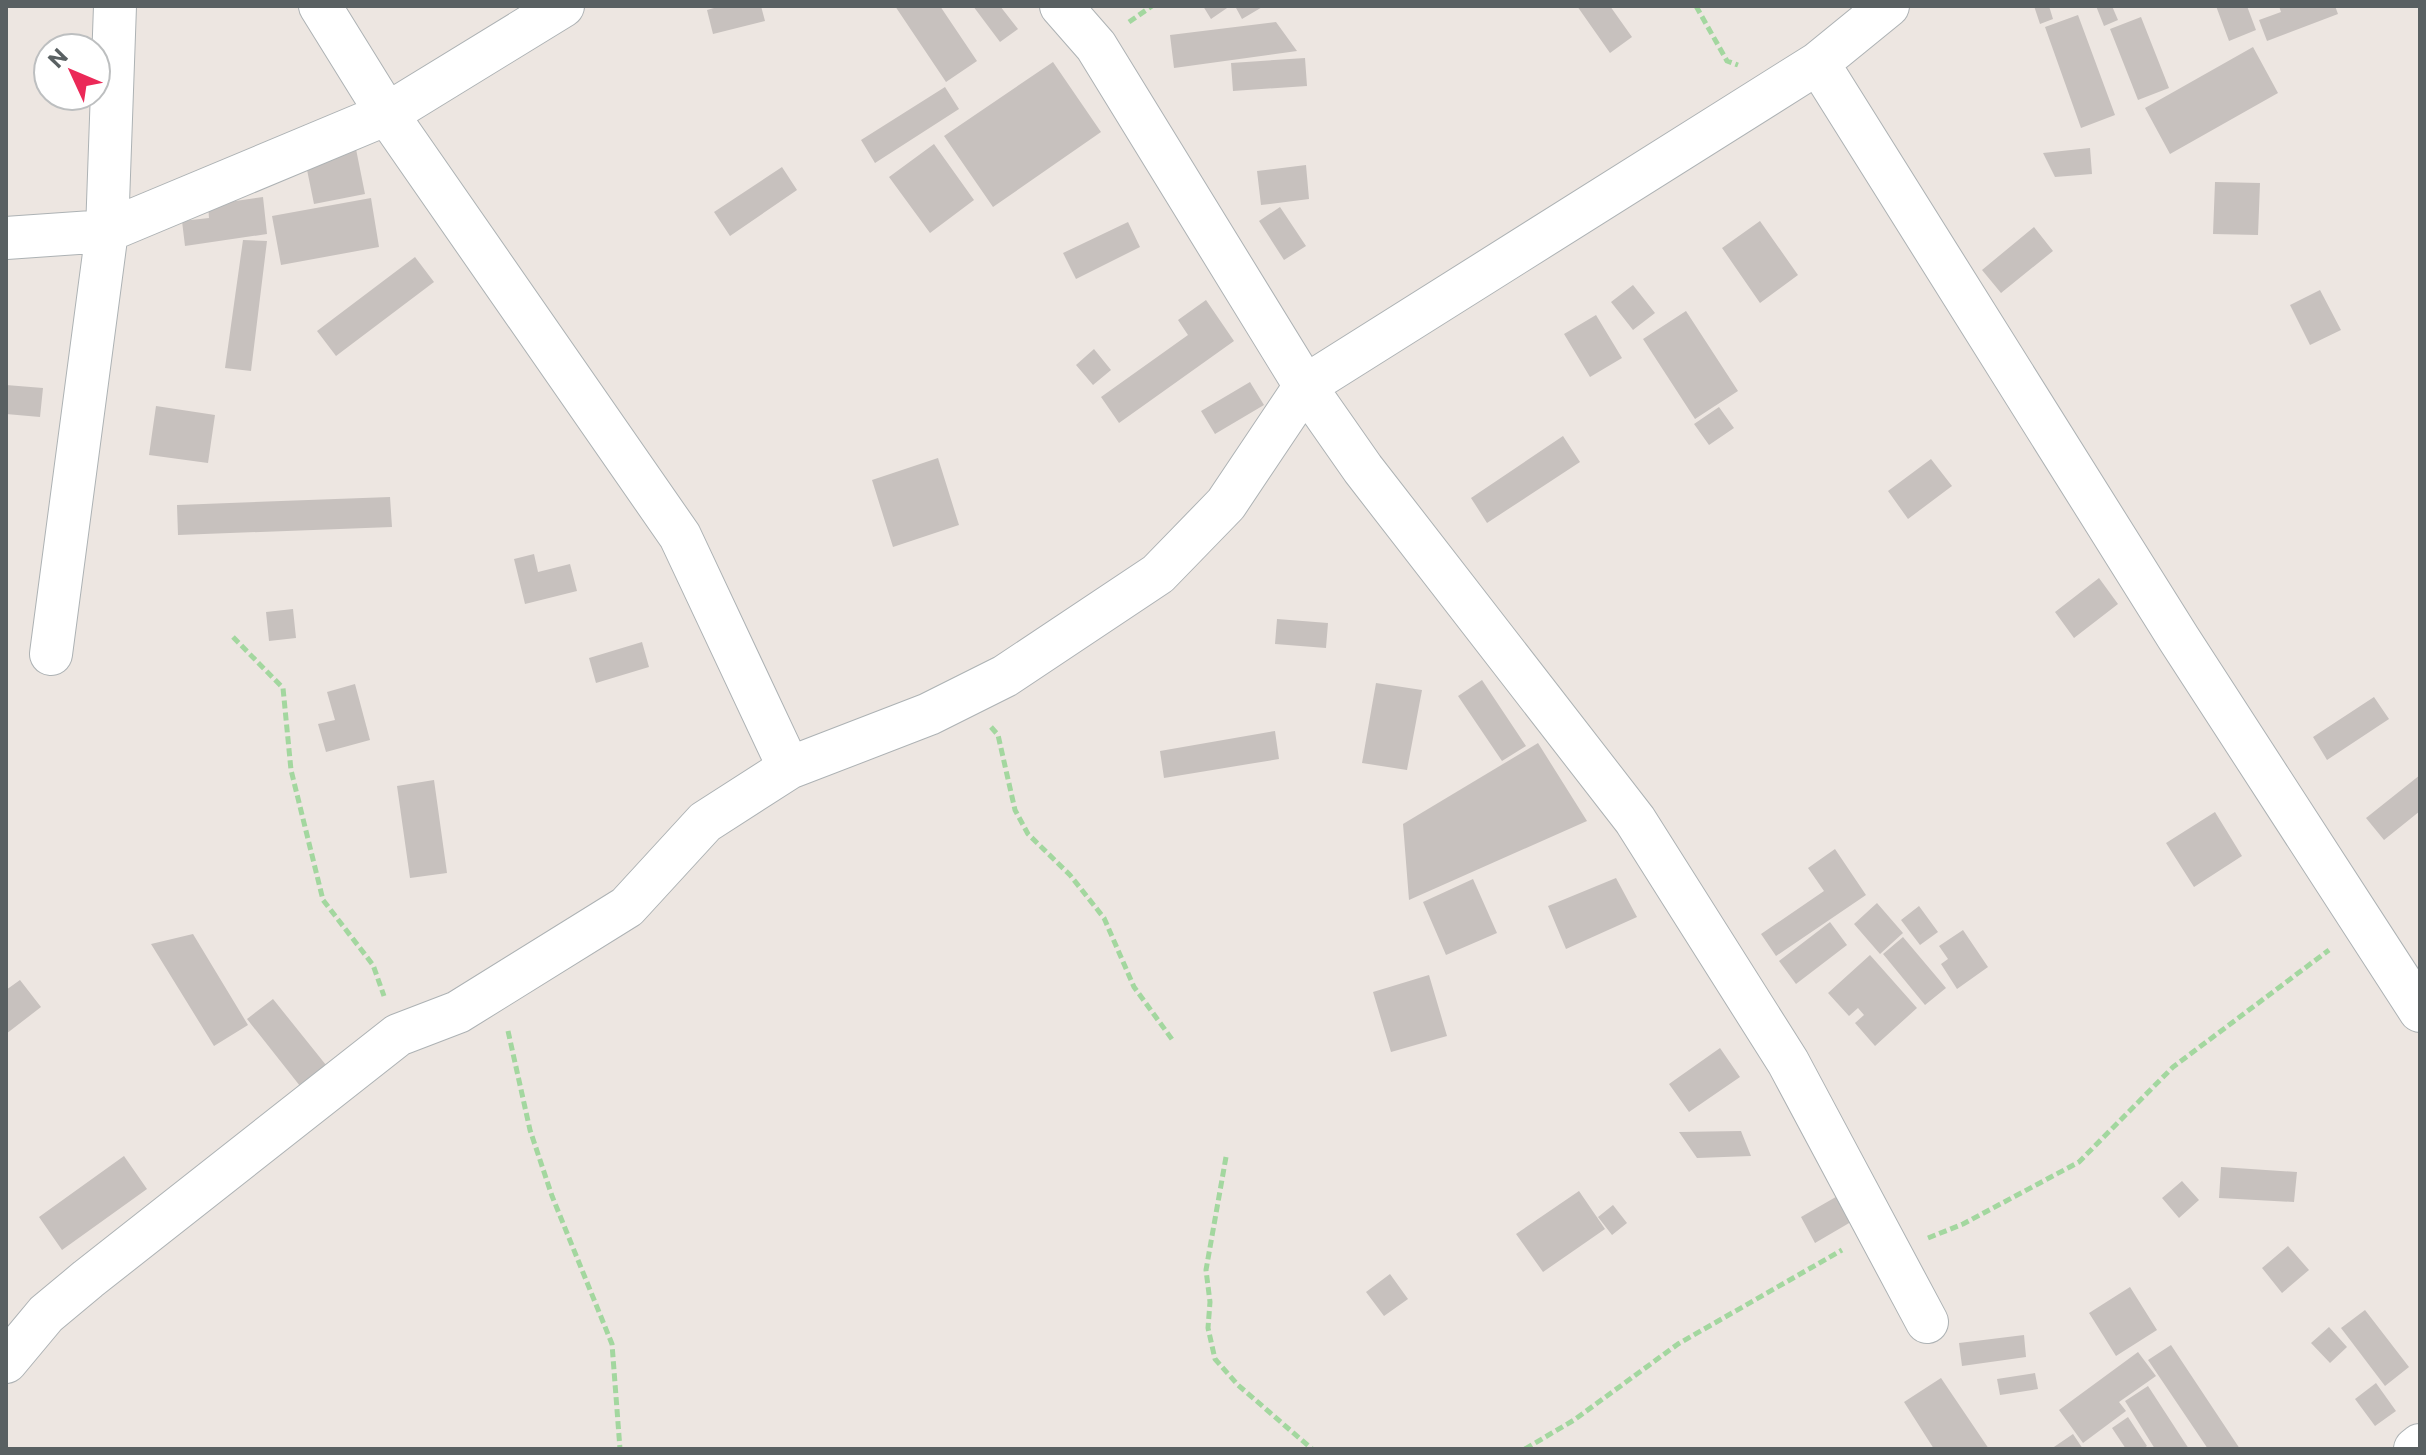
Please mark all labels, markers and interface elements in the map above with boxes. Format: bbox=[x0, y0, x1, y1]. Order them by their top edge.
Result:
north arrow bbox=[32, 32, 112, 112]
text: N bbox=[42, 42, 73, 73]

